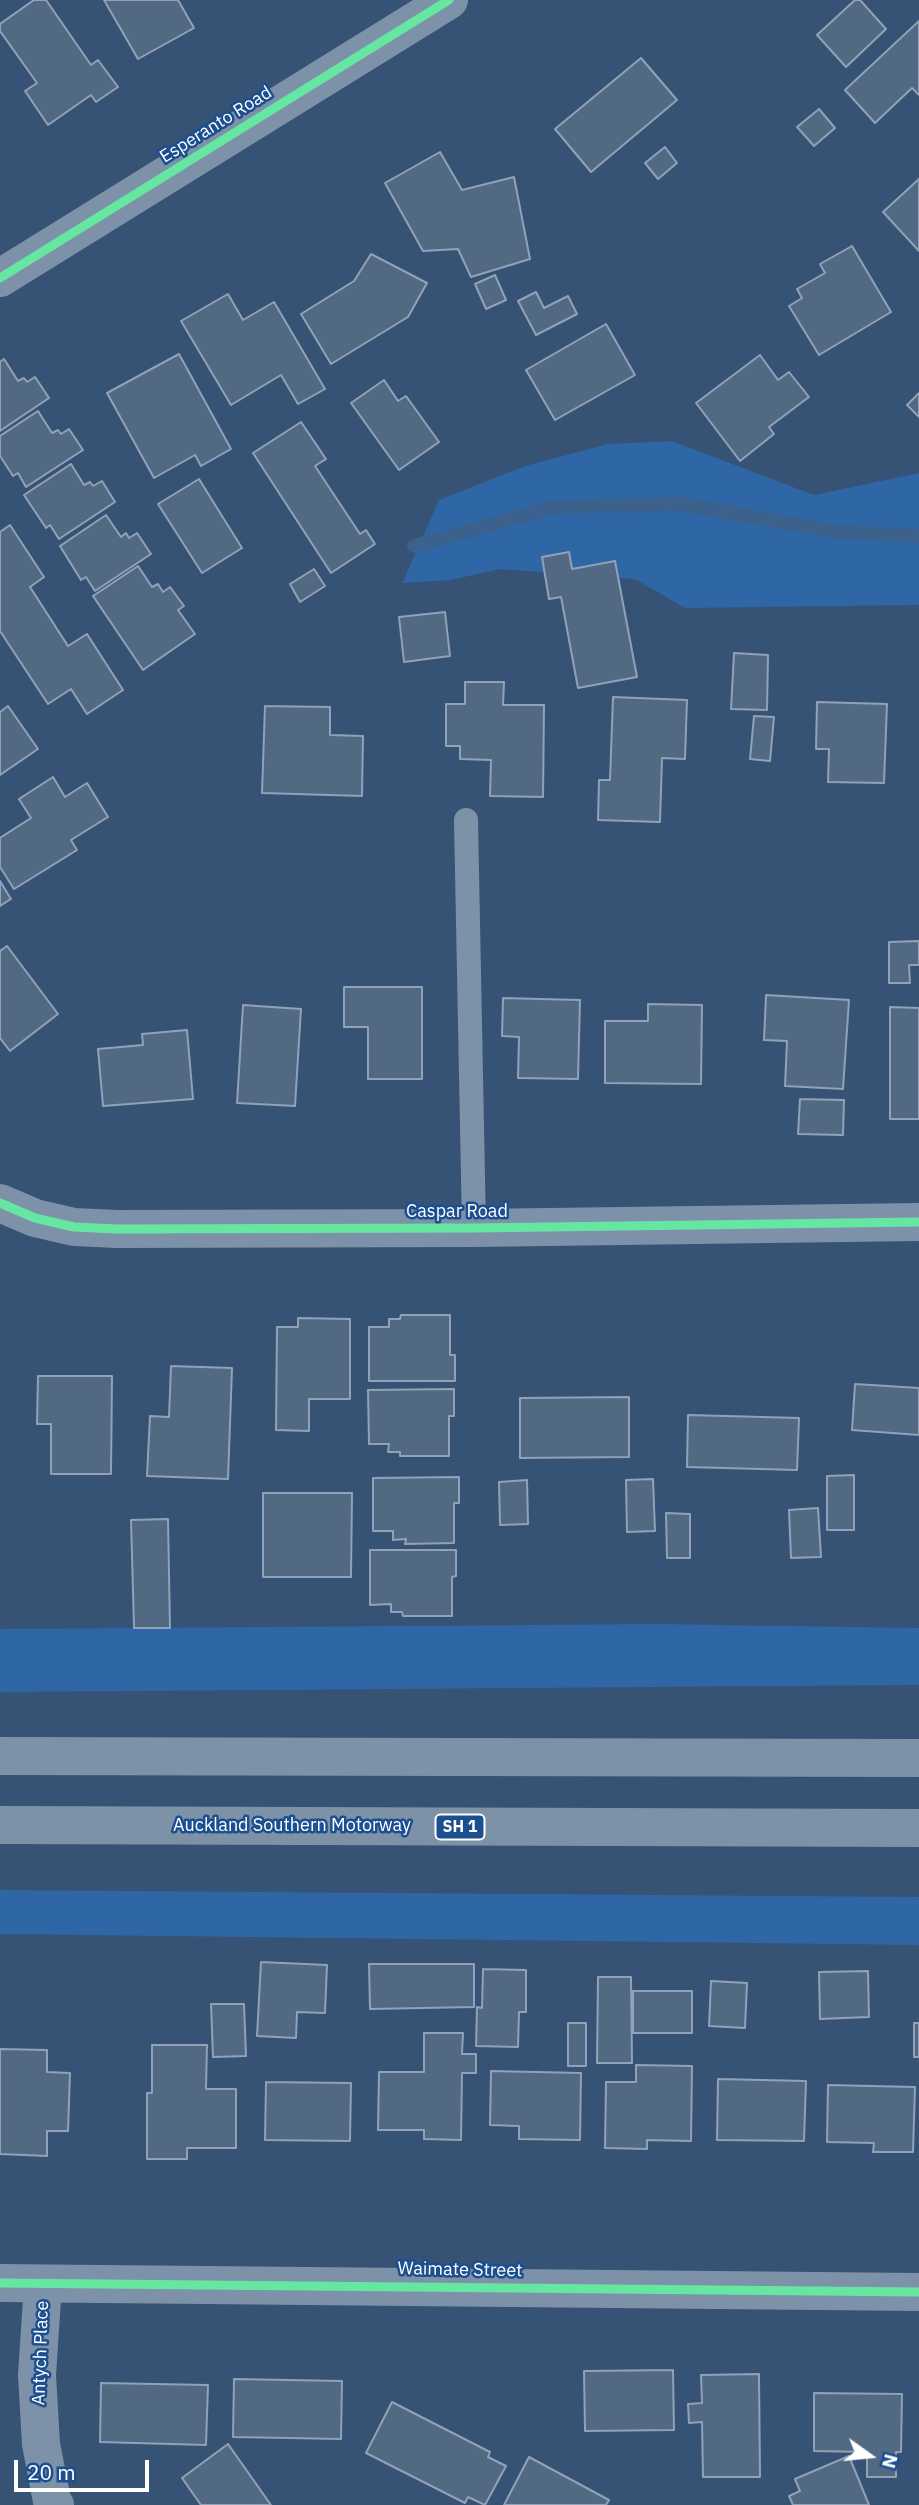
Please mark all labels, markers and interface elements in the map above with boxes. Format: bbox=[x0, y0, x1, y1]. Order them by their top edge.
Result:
street label: Esperanto Road bbox=[156, 82, 276, 168]
street label: Caspar Road bbox=[406, 1201, 508, 1223]
road number: SH 1 bbox=[435, 1814, 484, 1840]
street label: Auckland Southern Motorway bbox=[173, 1815, 411, 1837]
street label: Waimate Street bbox=[397, 2258, 523, 2282]
street label: Antych Place bbox=[28, 2300, 54, 2406]
north arrow bbox=[835, 2421, 905, 2491]
scale bar bbox=[18, 2446, 152, 2490]
text: N bbox=[877, 2452, 904, 2471]
text: 20 m bbox=[27, 2458, 76, 2486]

